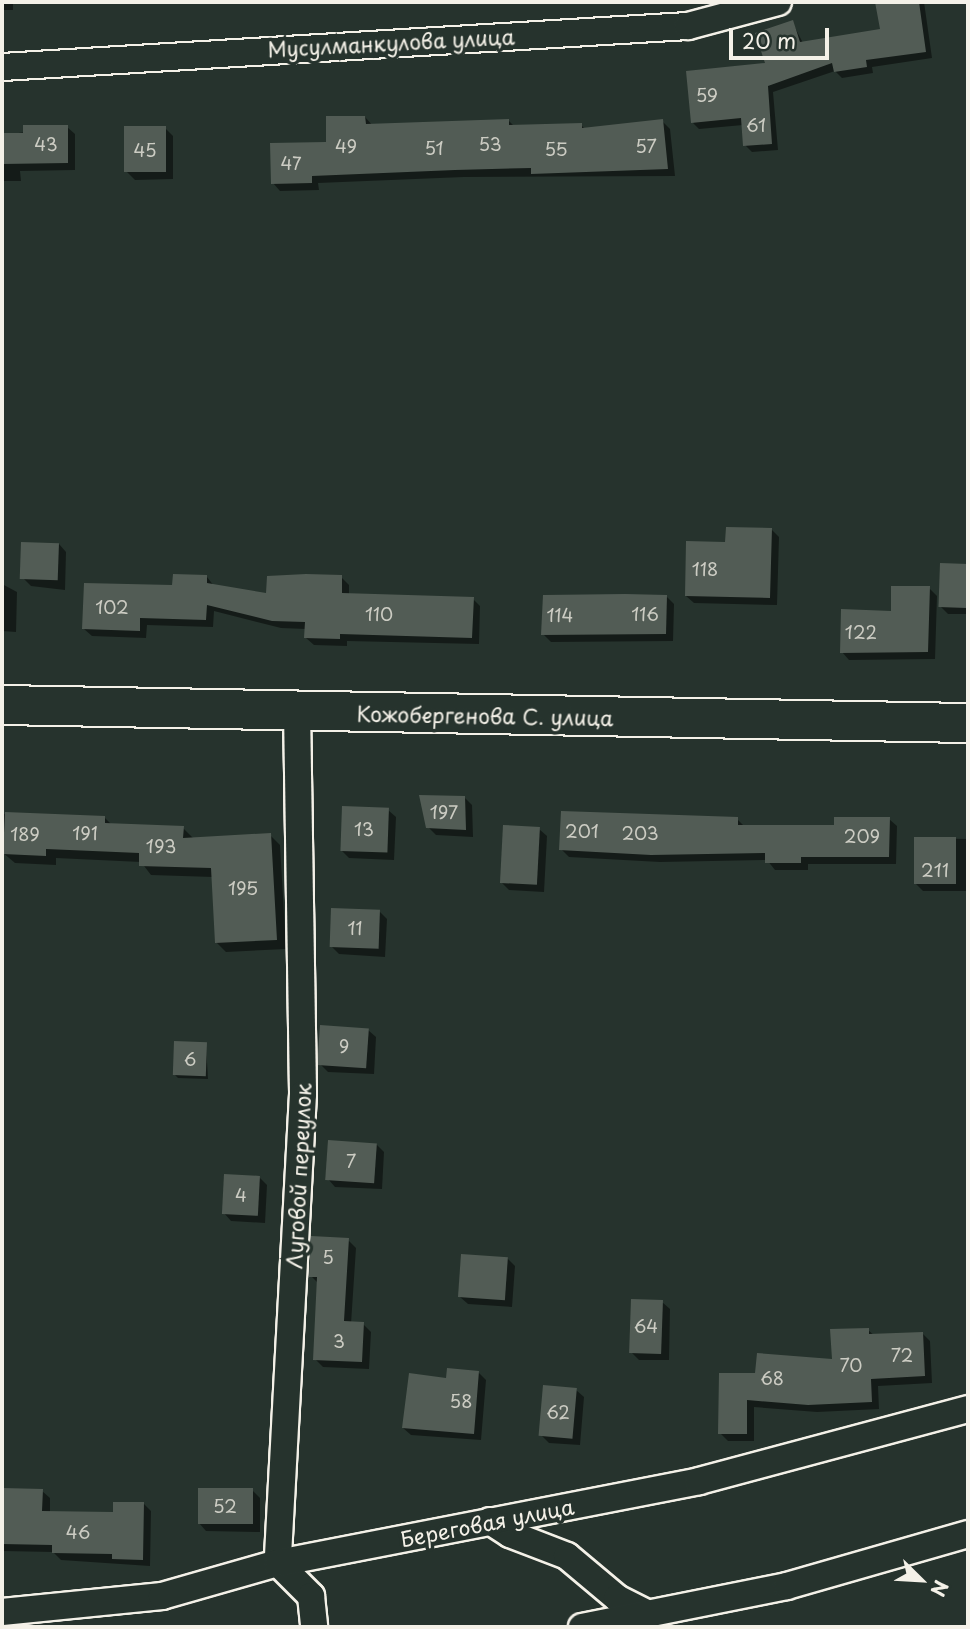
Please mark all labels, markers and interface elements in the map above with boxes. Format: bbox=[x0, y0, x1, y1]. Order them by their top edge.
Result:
scale bar bbox=[732, 14, 832, 58]
street label: Мусулманкулова улица bbox=[266, 23, 516, 61]
text: 20 m bbox=[742, 24, 796, 56]
house number: 59 bbox=[696, 84, 718, 106]
house number: 61 bbox=[746, 114, 766, 136]
house number: 43 bbox=[34, 133, 58, 155]
house number: 53 bbox=[478, 133, 502, 155]
house number: 49 bbox=[335, 135, 357, 157]
house number: 57 bbox=[635, 135, 657, 157]
house number: 51 bbox=[424, 137, 444, 159]
house number: 55 bbox=[544, 138, 568, 160]
house number: 45 bbox=[134, 139, 156, 161]
house number: 47 bbox=[280, 152, 302, 174]
house number: 118 bbox=[692, 558, 718, 580]
house number: 102 bbox=[95, 596, 129, 618]
house number: 110 bbox=[365, 603, 393, 625]
house number: 116 bbox=[631, 603, 659, 625]
house number: 114 bbox=[547, 604, 573, 626]
house number: 122 bbox=[845, 621, 877, 643]
street label: Кожобергенова С. улица bbox=[356, 700, 614, 730]
house number: 197 bbox=[430, 801, 458, 823]
house number: 13 bbox=[354, 818, 374, 840]
house number: 201 bbox=[565, 820, 599, 842]
house number: 191 bbox=[72, 822, 98, 844]
house number: 203 bbox=[621, 822, 659, 844]
house number: 189 bbox=[10, 823, 40, 845]
house number: 209 bbox=[844, 825, 880, 847]
house number: 193 bbox=[146, 835, 176, 857]
house number: 211 bbox=[921, 859, 949, 881]
house number: 195 bbox=[228, 877, 258, 899]
house number: 11 bbox=[347, 917, 363, 939]
house number: 9 bbox=[339, 1035, 349, 1057]
house number: 6 bbox=[184, 1048, 196, 1070]
street label: Луговой переулок bbox=[281, 1083, 315, 1269]
house number: 7 bbox=[346, 1150, 356, 1172]
house number: 4 bbox=[235, 1184, 247, 1206]
house number: 5 bbox=[322, 1246, 334, 1268]
house number: 64 bbox=[634, 1315, 658, 1337]
house number: 3 bbox=[333, 1330, 345, 1352]
house number: 72 bbox=[891, 1344, 913, 1366]
house number: 70 bbox=[840, 1354, 862, 1376]
house number: 68 bbox=[760, 1367, 784, 1389]
house number: 58 bbox=[450, 1390, 472, 1412]
house number: 62 bbox=[546, 1401, 570, 1423]
street label: Береговая улица bbox=[398, 1493, 576, 1551]
house number: 52 bbox=[213, 1495, 237, 1517]
house number: 46 bbox=[66, 1521, 90, 1543]
north arrow bbox=[886, 1545, 956, 1615]
text: N bbox=[924, 1576, 956, 1601]

